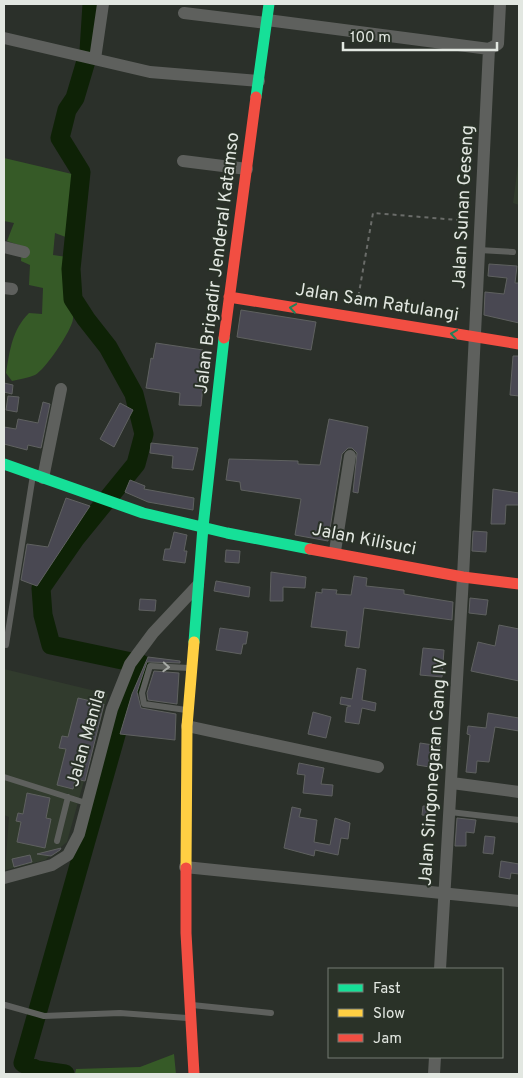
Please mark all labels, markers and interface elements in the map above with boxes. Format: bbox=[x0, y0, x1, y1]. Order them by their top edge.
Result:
scale bar bbox=[343, 20, 497, 52]
text: 100 m bbox=[350, 29, 391, 48]
street label: Jalan Sunan Geseng bbox=[448, 125, 480, 289]
street label: Jalan Brigadir Jenderal Katamso bbox=[191, 131, 245, 395]
street label: Jalan Sam Ratulangi bbox=[294, 279, 460, 327]
one-way arrow bbox=[289, 303, 298, 313]
one-way arrow bbox=[449, 329, 458, 339]
street label: Jalan Kilisuci bbox=[310, 519, 418, 561]
street label: Jalan Singonegaran Gang IV bbox=[415, 657, 453, 887]
one-way arrow bbox=[162, 661, 170, 672]
street label: Jalan Manila bbox=[62, 686, 112, 790]
legend bbox=[328, 968, 503, 1058]
text: Fast bbox=[373, 980, 401, 999]
text: Slow bbox=[373, 1005, 405, 1024]
text: Jam bbox=[373, 1030, 402, 1049]

